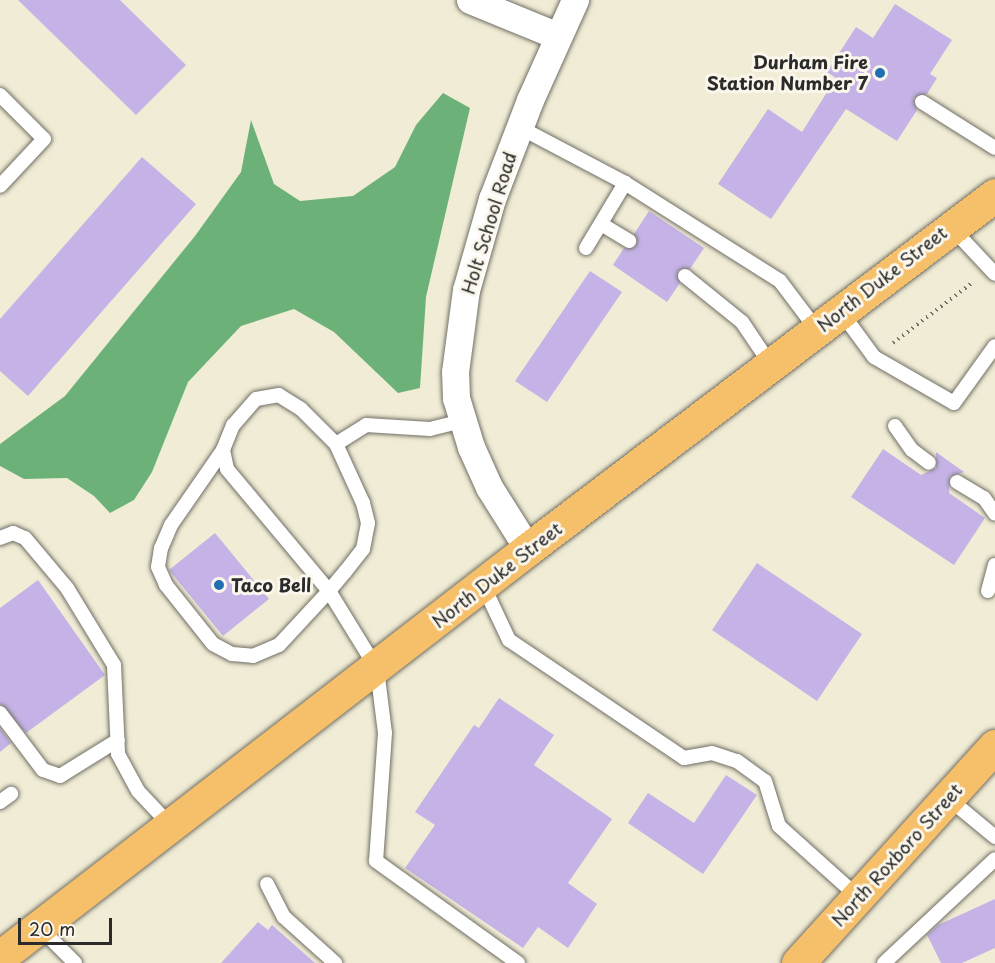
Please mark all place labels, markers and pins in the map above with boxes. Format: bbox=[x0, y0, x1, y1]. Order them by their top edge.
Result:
place label: Durham Fire Station Number 7 bbox=[706, 52, 868, 94]
marker: Durham Fire Station Number 7 bbox=[873, 66, 887, 80]
place label: Taco Bell bbox=[231, 574, 313, 596]
marker: Taco Bell bbox=[212, 578, 226, 592]

